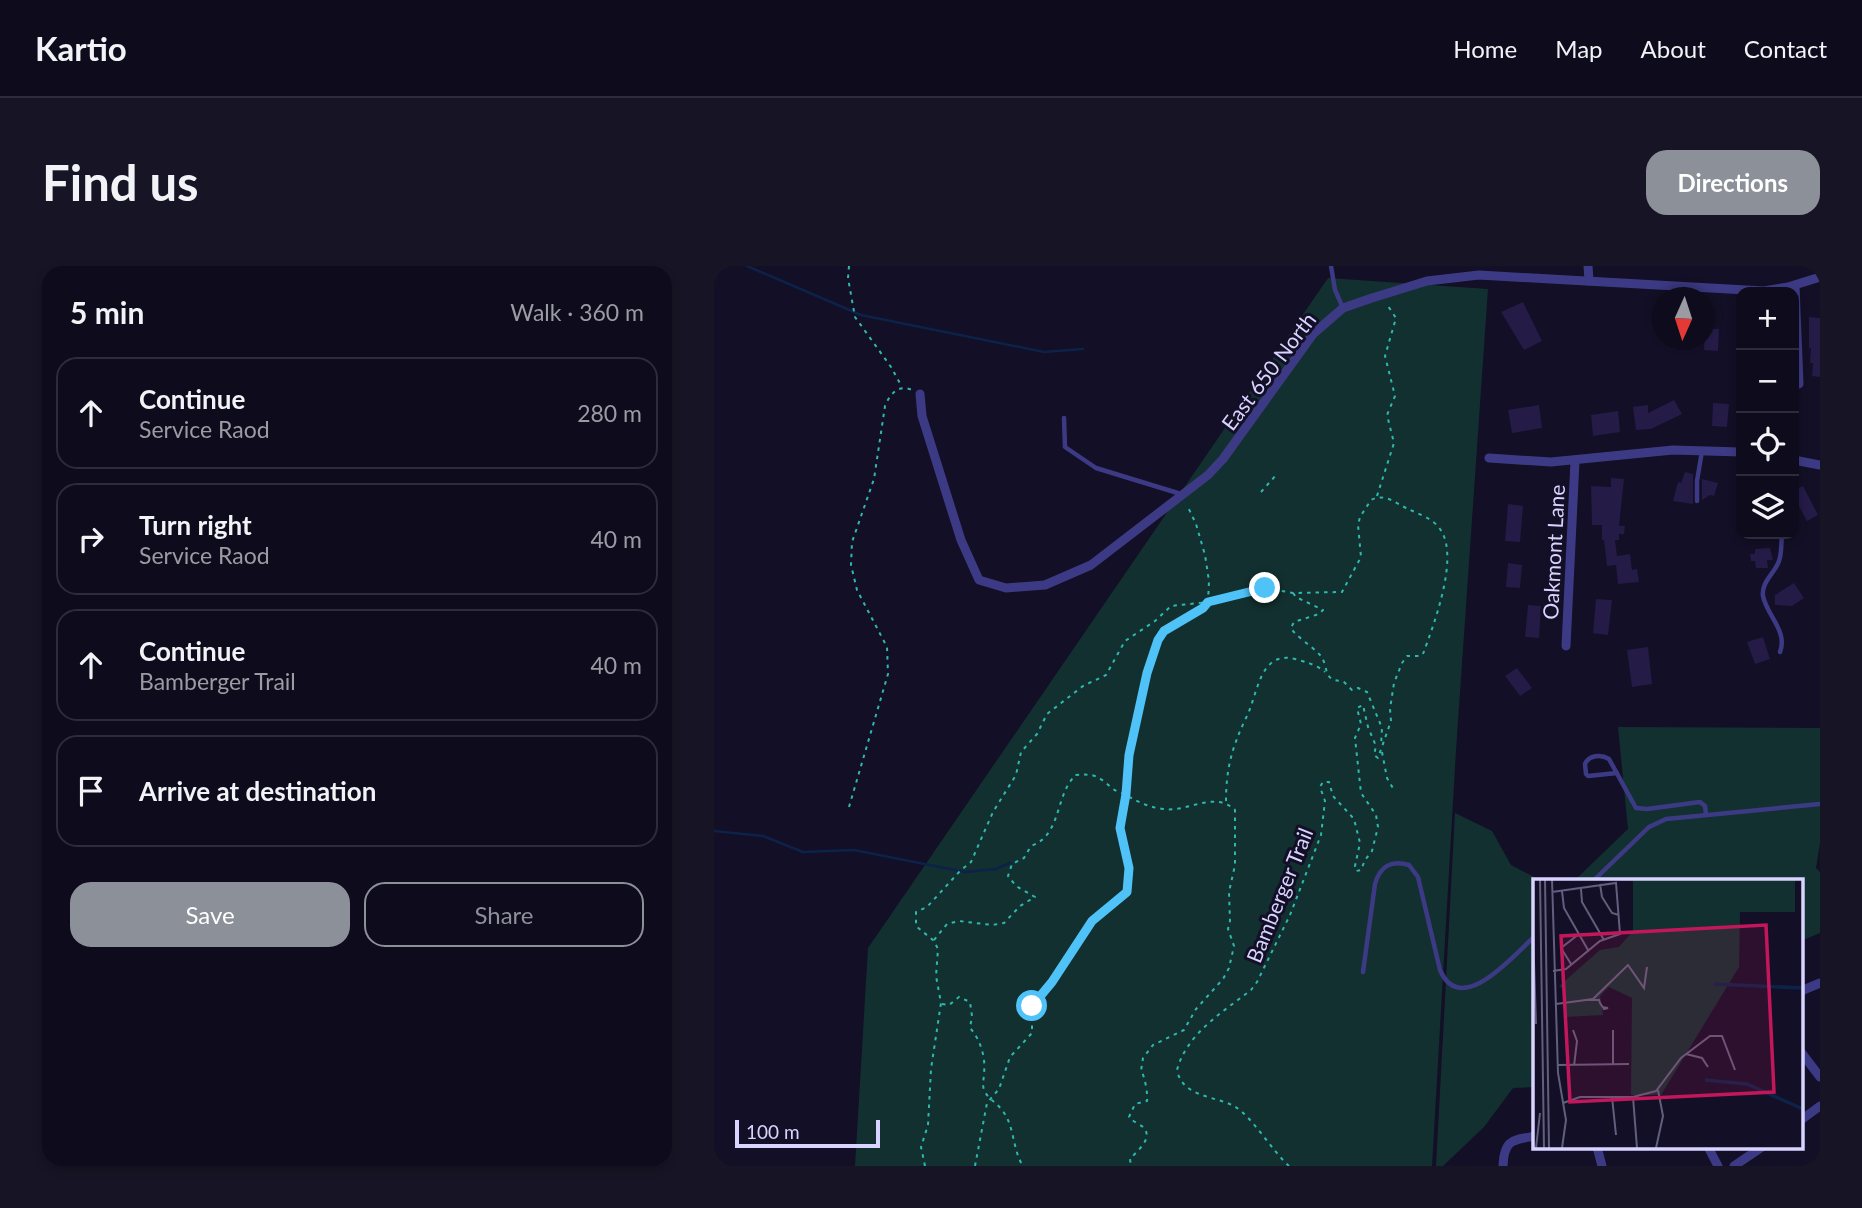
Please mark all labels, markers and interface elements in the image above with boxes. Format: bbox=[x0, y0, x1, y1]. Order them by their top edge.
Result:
text: Kartio bbox=[35, 28, 127, 68]
text: Home bbox=[1453, 34, 1517, 63]
text: Map bbox=[1555, 34, 1603, 63]
text: About bbox=[1641, 34, 1706, 63]
text: Contact bbox=[1744, 34, 1827, 63]
button: Directions bbox=[1646, 150, 1820, 215]
text: Find us bbox=[42, 153, 199, 211]
north arrow bbox=[1652, 287, 1715, 350]
map controls bbox=[1736, 287, 1799, 539]
button: + bbox=[1736, 287, 1799, 350]
text: 5 min bbox=[70, 294, 144, 330]
text: Walk · 360 m bbox=[510, 298, 644, 326]
street label: East 650 North bbox=[1216, 307, 1320, 435]
button: − bbox=[1736, 350, 1799, 413]
text: Continue bbox=[139, 383, 245, 415]
icon: ahead bbox=[72, 394, 110, 432]
text: 280 m bbox=[577, 399, 642, 427]
button: locate bbox=[1736, 413, 1799, 476]
text: Service Raod bbox=[139, 415, 270, 443]
button: layers bbox=[1736, 476, 1799, 539]
street label: Oakmont Lane bbox=[1537, 484, 1569, 620]
text: Turn right bbox=[139, 509, 252, 541]
icon: right bbox=[72, 520, 110, 558]
text: 40 m bbox=[591, 525, 642, 553]
text: Service Raod bbox=[139, 541, 270, 569]
route end bbox=[1249, 572, 1280, 603]
text: Continue bbox=[139, 635, 245, 667]
icon: ahead bbox=[72, 646, 110, 684]
text: 40 m bbox=[591, 651, 642, 679]
text: Bamberger Trail bbox=[139, 667, 296, 695]
icon: arrive bbox=[72, 772, 110, 810]
text: Arrive at destination bbox=[139, 775, 376, 807]
street label: Bamberger Trail bbox=[1241, 824, 1317, 966]
inset map bbox=[1533, 879, 1802, 1149]
button: Save bbox=[70, 882, 350, 947]
button: Share bbox=[364, 882, 644, 947]
route start bbox=[1016, 990, 1047, 1021]
scale bar bbox=[735, 1117, 880, 1149]
text: 100 m bbox=[746, 1120, 800, 1143]

